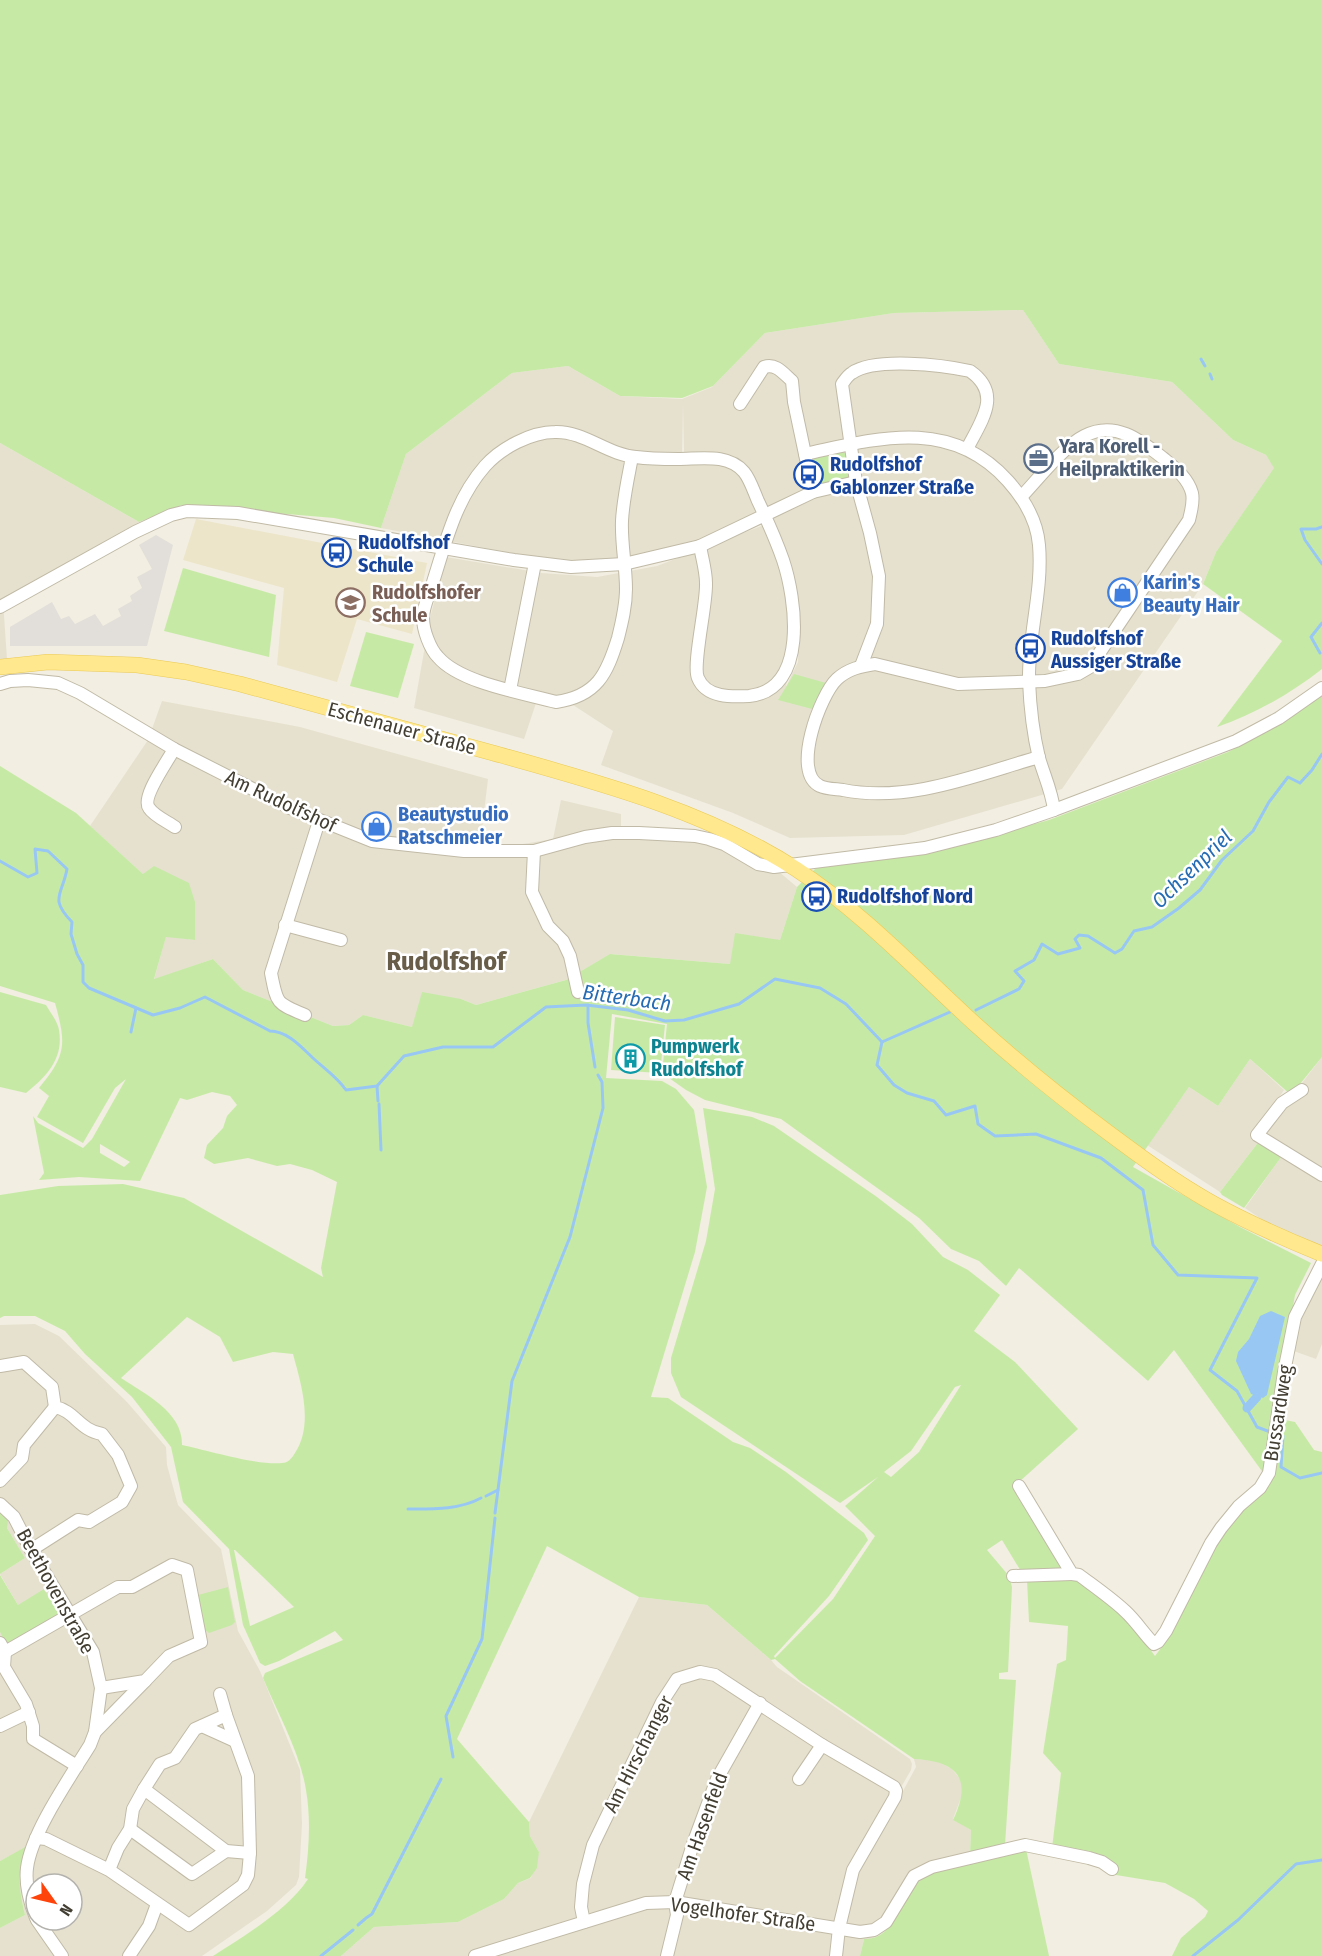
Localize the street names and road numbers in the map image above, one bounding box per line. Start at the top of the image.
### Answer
street label: Eschenauer Straße [325,697,479,759]
street label: Am Rudolfshof [221,765,342,838]
street label: Bussardweg [1259,1362,1298,1463]
street label: Beethovenstraße [12,1524,100,1658]
street label: Am Hirschanger [598,1691,678,1817]
street label: Am Hasenfeld [671,1769,733,1883]
street label: Vogelhofer Straße [669,1892,817,1936]

